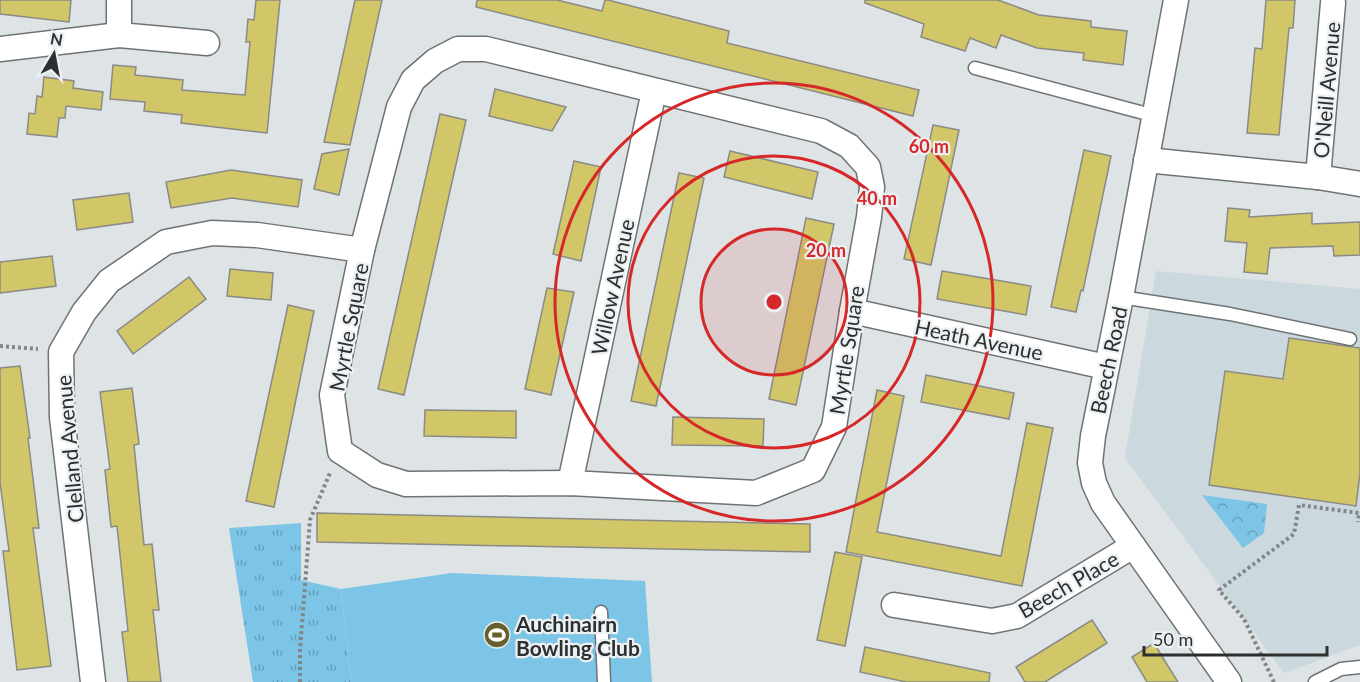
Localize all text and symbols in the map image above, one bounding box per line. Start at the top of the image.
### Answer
street label: O'Neill Avenue [1308,21,1344,159]
north arrow [24,24,84,84]
text: N [49,28,64,49]
text: 60 m [909,135,949,157]
text: 40 m [857,187,897,209]
street label: Willow Avenue [585,217,639,357]
text: 20 m [806,239,846,261]
street label: Myrtle Square [323,261,373,393]
street label: Myrtle Square [823,284,869,416]
centre of rings [764,292,784,312]
street label: Beech Road [1084,304,1132,416]
street label: Heath Avenue [913,313,1045,365]
street label: Clelland Avenue [50,374,88,524]
street label: Beech Place [1013,545,1123,623]
place label: Auchinairn Bowling Club [515,611,640,660]
scale bar [1144,619,1327,657]
sports icon: Auchinairn Bowling Club [482,620,512,650]
text: 50 m [1153,628,1193,650]

